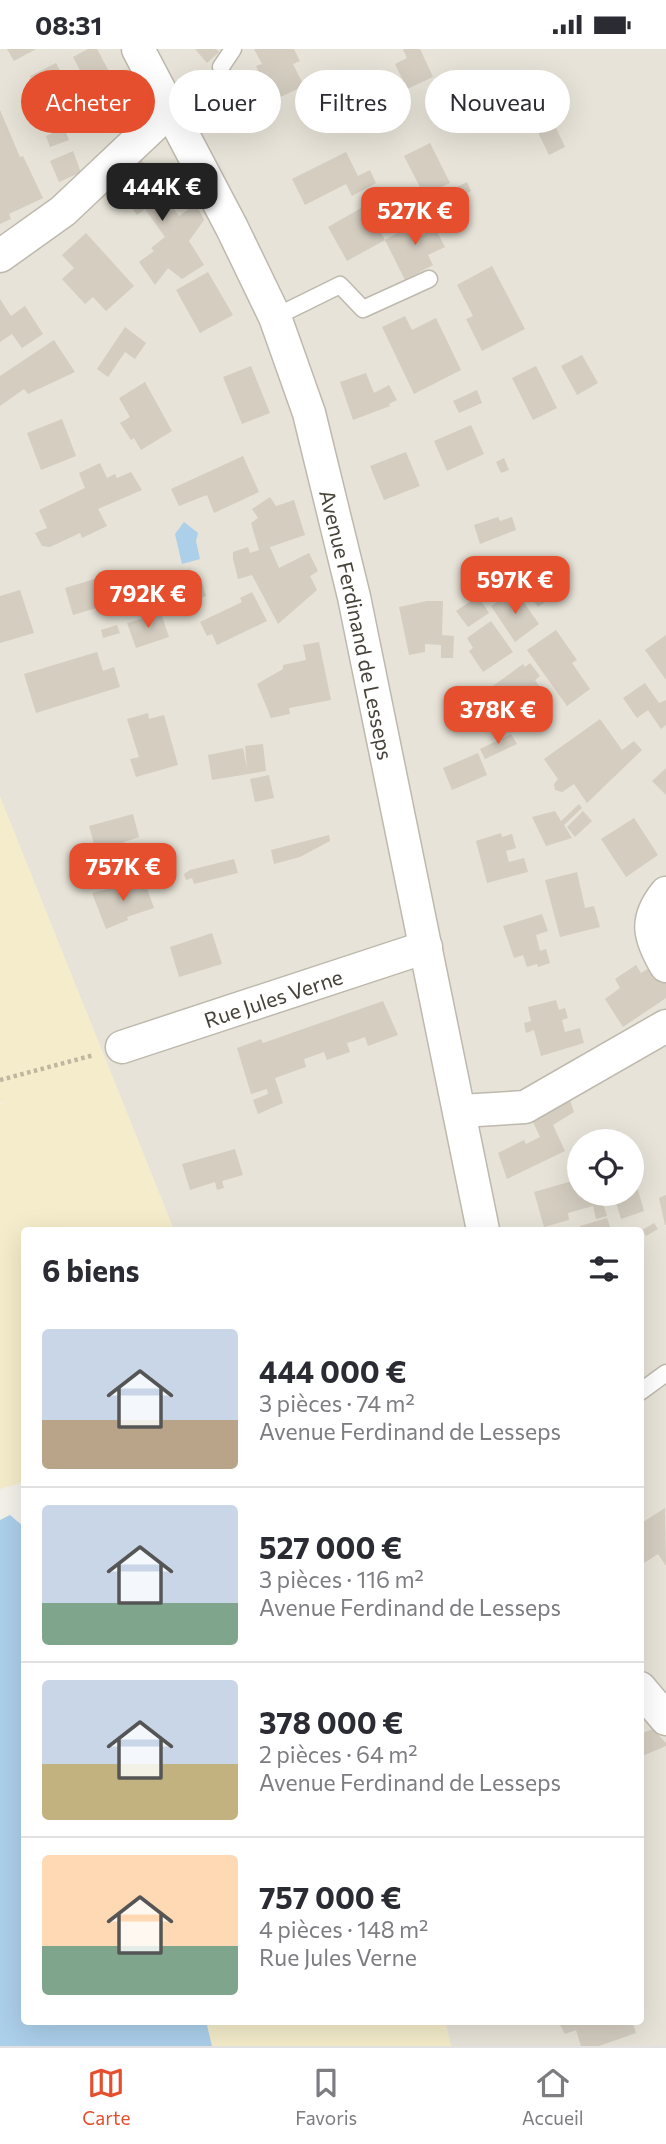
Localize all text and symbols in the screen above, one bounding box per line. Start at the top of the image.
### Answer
text: 08:31 [35,9,102,40]
chip: Acheter [21,70,155,133]
chip: Louer [169,70,281,133]
chip: Filtres [295,70,411,133]
chip: Nouveau [425,70,570,133]
pin: 444K € [105,163,219,223]
text: 444K € [123,172,201,200]
pin: 527K € [358,187,472,247]
text: 527K € [377,196,453,224]
street label: Avenue Ferdinand de Lesseps [316,487,399,762]
pin: 597K € [458,557,572,616]
text: 597K € [477,565,553,593]
pin: 792K € [91,571,205,630]
text: 792K € [110,579,186,607]
pin: 378K € [441,687,555,746]
text: 378K € [460,695,536,723]
pin: 757K € [66,843,180,903]
text: 757K € [85,852,161,880]
street label: Rue Jules Verne [201,963,345,1032]
map controls [567,1129,644,1206]
button: locate [567,1129,644,1206]
icon: filters [585,1250,623,1288]
text: 6 biens [42,1251,140,1288]
text: 444 000 € [259,1352,407,1389]
icon: home [98,1357,182,1441]
text: 3 pièces · 74 m² [259,1389,415,1417]
text: Avenue Ferdinand de Lesseps [259,1417,561,1445]
text: 527 000 € [259,1528,402,1565]
icon: home [98,1533,182,1617]
text: 3 pièces · 116 m² [259,1565,424,1593]
text: Avenue Ferdinand de Lesseps [259,1593,561,1621]
text: 378 000 € [259,1703,403,1740]
icon: home [98,1708,182,1792]
text: 2 pièces · 64 m² [259,1740,418,1768]
text: Avenue Ferdinand de Lesseps [259,1768,561,1796]
text: 757 000 € [259,1878,402,1915]
icon: home [98,1883,182,1967]
text: 4 pièces · 148 m² [259,1915,428,1943]
text: Rue Jules Verne [259,1943,417,1971]
tab: Carte [82,2064,131,2129]
tab: Favoris [295,2064,357,2129]
tab: Accueil [522,2064,584,2129]

